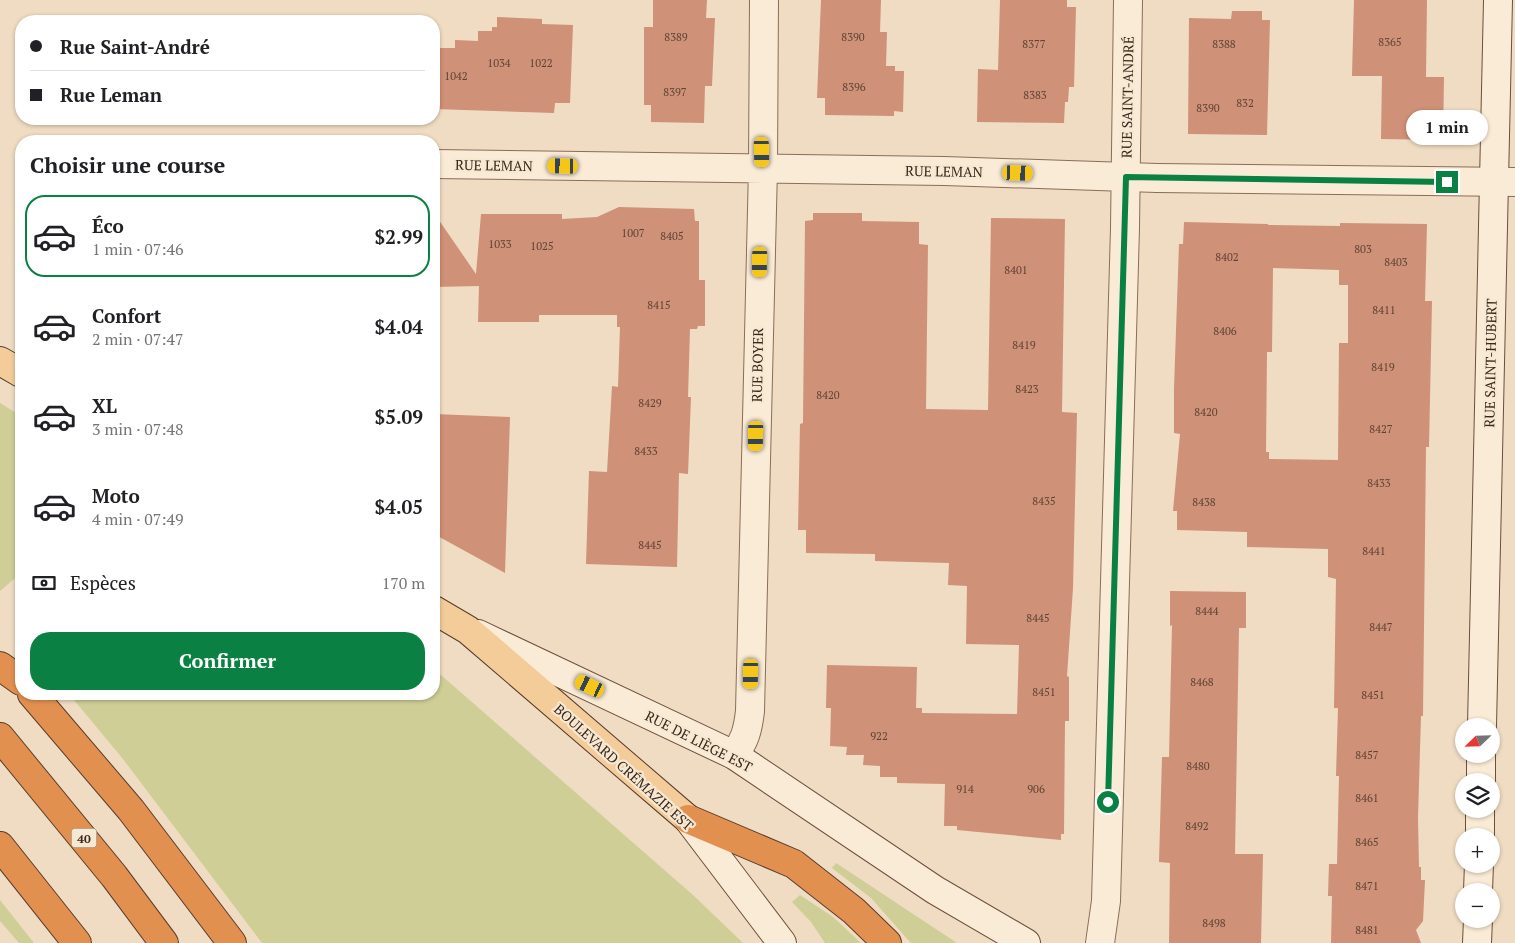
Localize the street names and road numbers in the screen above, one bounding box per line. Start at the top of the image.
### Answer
street label: RUE SAINT-ANDRÉ [1116,36,1138,158]
street label: RUE LEMAN [455,155,533,175]
street label: RUE LEMAN [905,161,983,181]
street label: RUE SAINT-HUBERT [1479,298,1501,428]
street label: RUE BOYER [747,328,767,402]
street label: BOULEVARD CRÉMAZIE EST [550,699,698,835]
street label: RUE DE LIÈGE EST [642,706,756,776]
road number: 40 [72,828,96,848]

